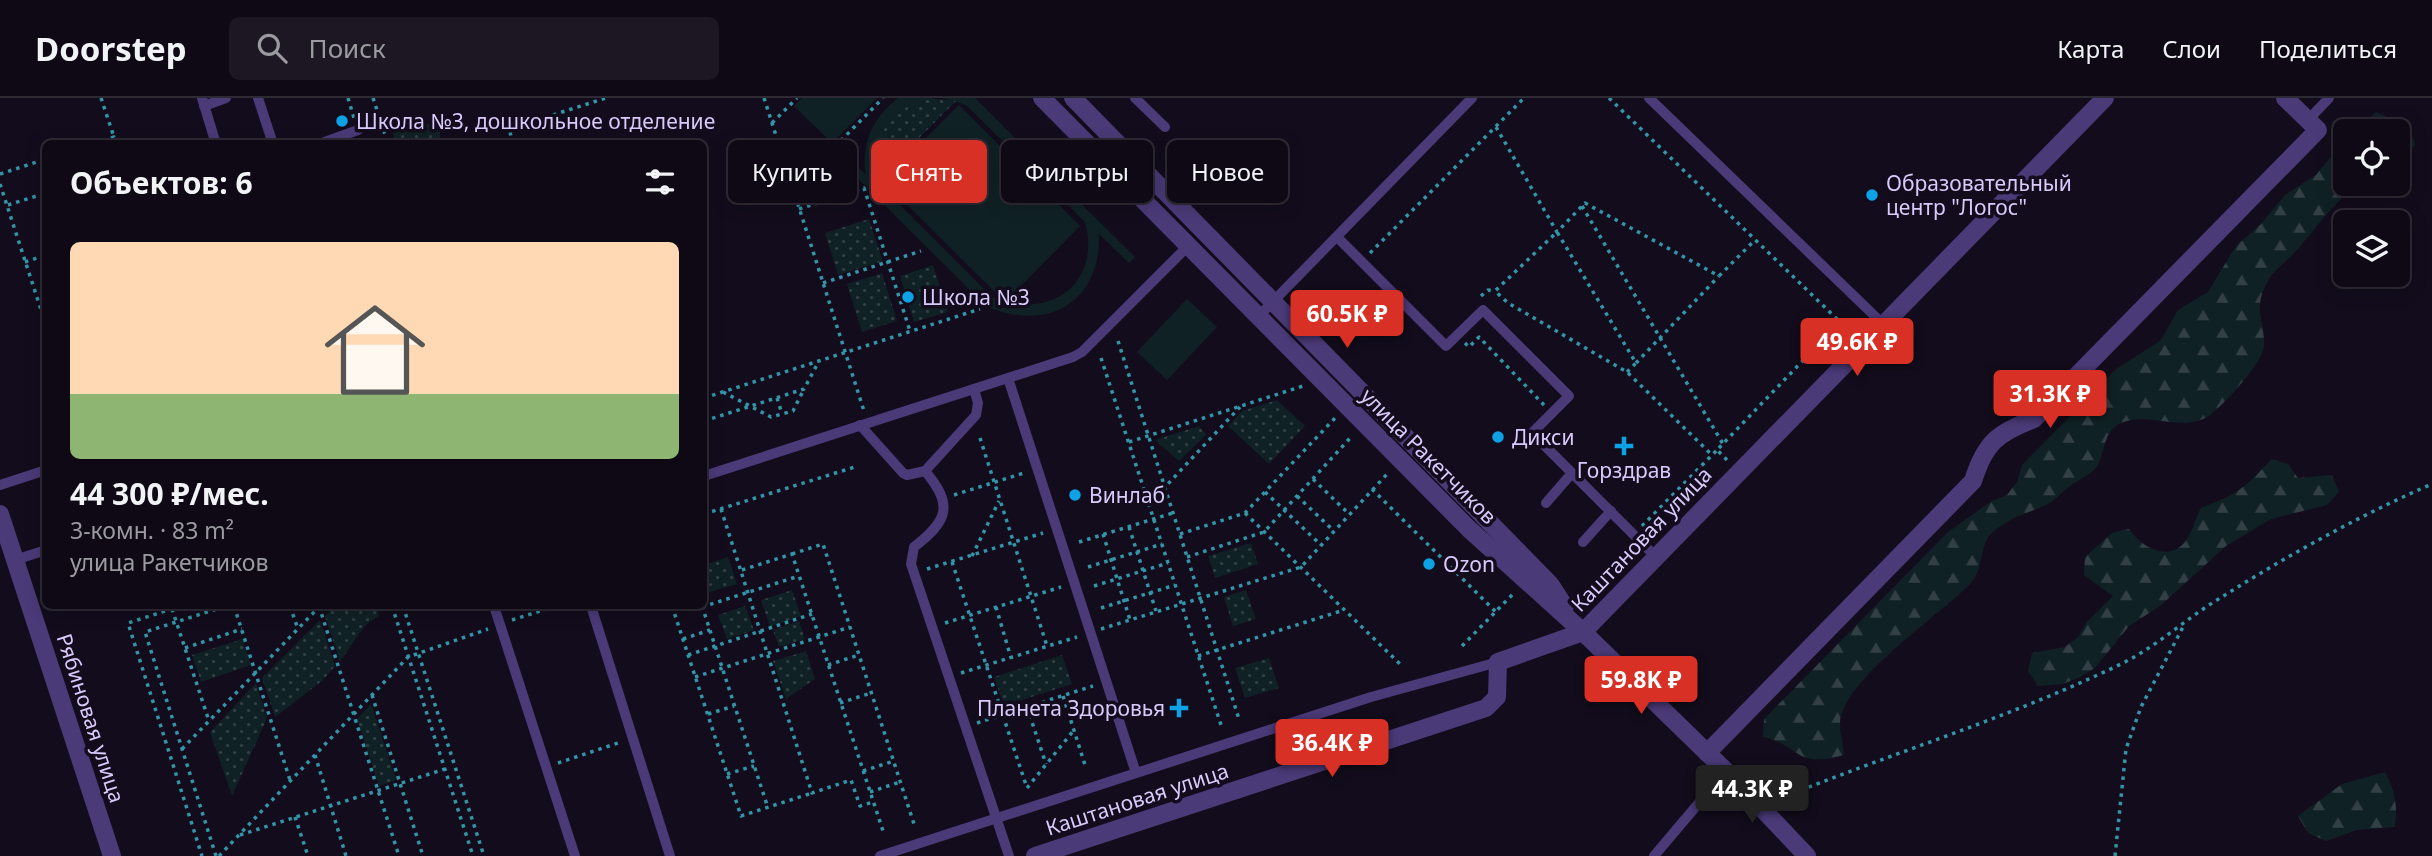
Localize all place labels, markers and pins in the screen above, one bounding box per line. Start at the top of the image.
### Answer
place label: Школа №3, дошкольное отделение [356,107,715,135]
marker: Школа №3, дошкольное отделение [334,113,350,129]
place label: Образовательный центр "Логос" [1886,169,2072,221]
marker: Образовательный центр "Логос" [1864,187,1880,203]
place label: Школа №3 [922,283,1030,311]
marker: Школа №3 [900,289,916,305]
pin: 60.5K ₽ [1282,290,1412,350]
pin: 49.6K ₽ [1792,318,1922,378]
pin: 31.3K ₽ [1985,370,2115,430]
place label: Дикси [1512,423,1574,451]
marker: Дикси [1490,429,1506,445]
marker: Горздрав [1616,438,1632,454]
place label: Горздрав [1577,456,1671,484]
place label: Винлаб [1089,481,1165,509]
marker: Винлаб [1067,487,1083,503]
place label: Ozon [1443,550,1495,578]
marker: Ozon [1421,556,1437,572]
pin: 59.8K ₽ [1576,656,1706,716]
place label: Планета Здоровья [977,694,1165,722]
marker: Планета Здоровья [1171,700,1187,716]
pin: 36.4K ₽ [1267,720,1397,779]
pin: 44.3K ₽ [1687,766,1817,825]

